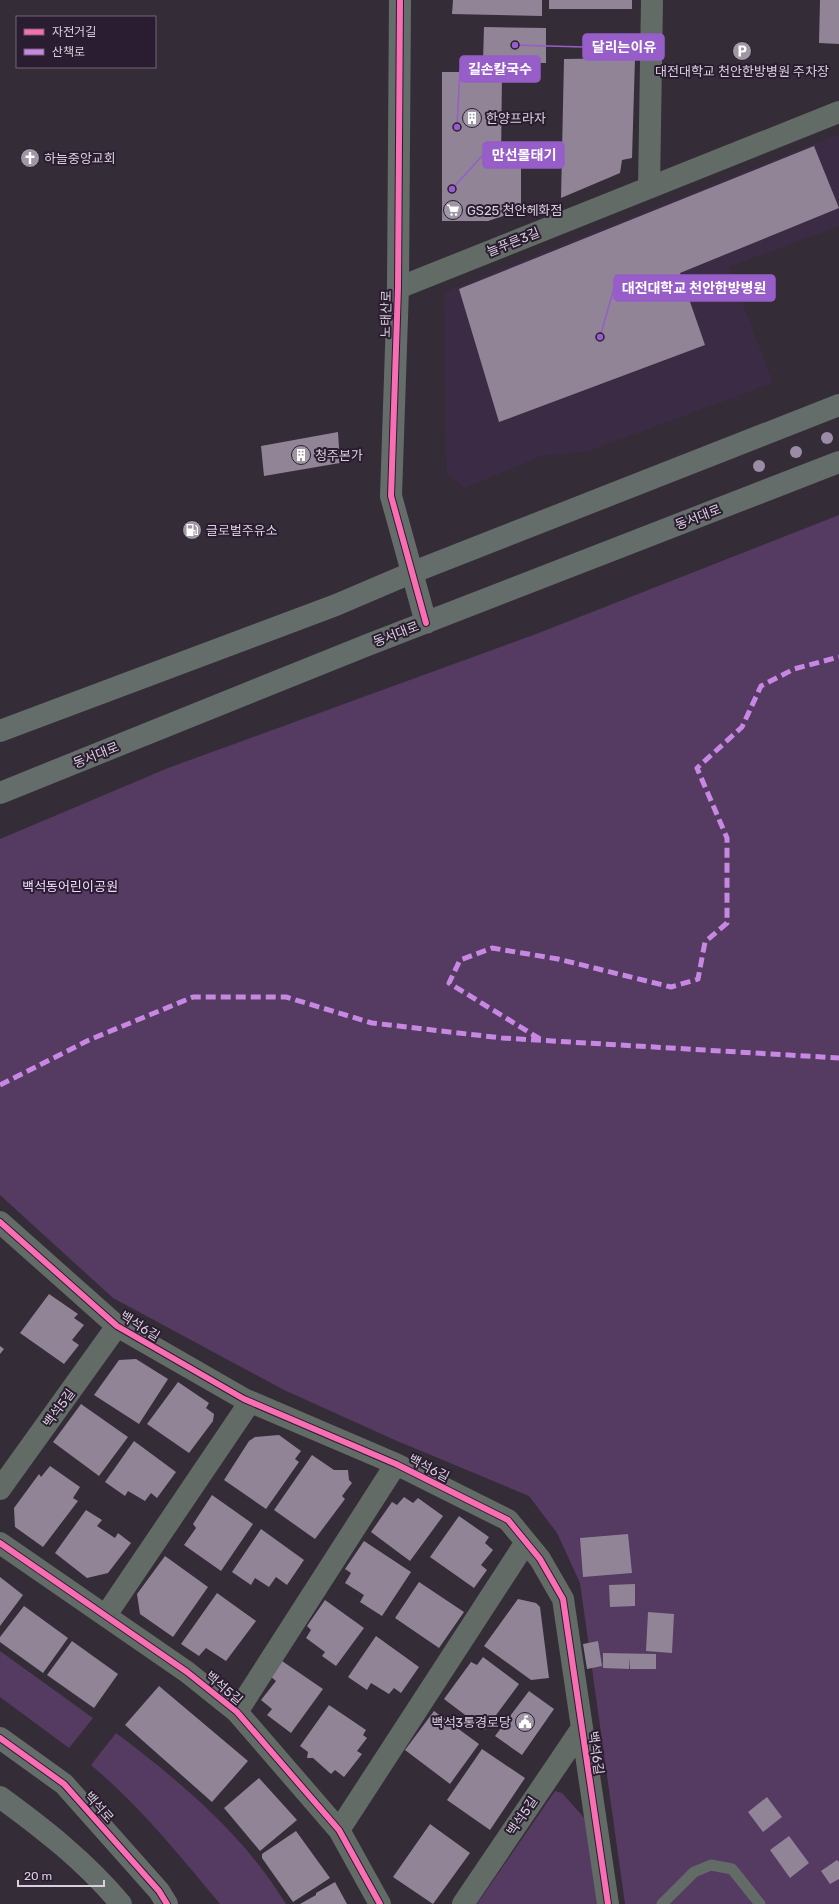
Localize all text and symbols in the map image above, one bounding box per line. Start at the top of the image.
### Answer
legend [16,16,156,68]
text: 자전거길 [52,25,96,39]
callout: 달리는이유 [583,34,664,60]
text: 달리는이유 [592,39,656,56]
parking icon: 대전대학교 천안한방병원 주차장 [731,40,753,62]
text: 산책로 [52,45,85,59]
callout: 길손칼국수 [460,56,540,82]
text: 길손칼국수 [468,61,532,78]
place label: 대전대학교 천안한방병원 주차장 [655,64,829,79]
building icon: 한양프라자 [461,107,483,129]
place label: 한양프라자 [486,111,546,126]
callout: 만선볼태기 [483,142,564,168]
church icon: 하늘중앙교회 [19,147,41,169]
text: 만선볼태기 [492,147,556,164]
place label: 하늘중앙교회 [44,151,116,166]
supermarket icon: GS25 천안헤화점 [442,199,464,221]
place label: GS25 천안헤화점 [467,203,562,218]
street label: 늘푸른3길 [484,225,542,259]
callout: 대전대학교 천안한방병원 [614,275,775,301]
text: 대전대학교 천안한방병원 [622,280,766,297]
street label: 노태산로 [378,290,394,338]
building icon: 청주본가 [290,444,312,466]
place label: 청주본가 [315,448,363,463]
street label: 동서대로 [673,501,723,533]
fuel station icon: 글로벌주유소 [181,519,203,541]
place label: 글로벌주유소 [206,523,278,538]
street label: 동서대로 [371,618,421,650]
street label: 동서대로 [71,739,121,771]
park label: 백석동어린이공원 [22,879,118,894]
street label: 백석6길 [117,1308,163,1344]
street label: 백석5길 [40,1386,78,1430]
street label: 백석6길 [406,1451,452,1485]
street label: 백석5길 [202,1668,246,1708]
public building icon: 백석3통경로당 [514,1711,536,1733]
place label: 백석3통경로당 [431,1715,511,1730]
street label: 백석6길 [585,1730,607,1776]
street label: 백석로 [81,1789,117,1825]
street label: 백석5길 [504,1794,540,1838]
scale bar [18,1862,104,1888]
text: 20 m [24,1869,52,1883]

